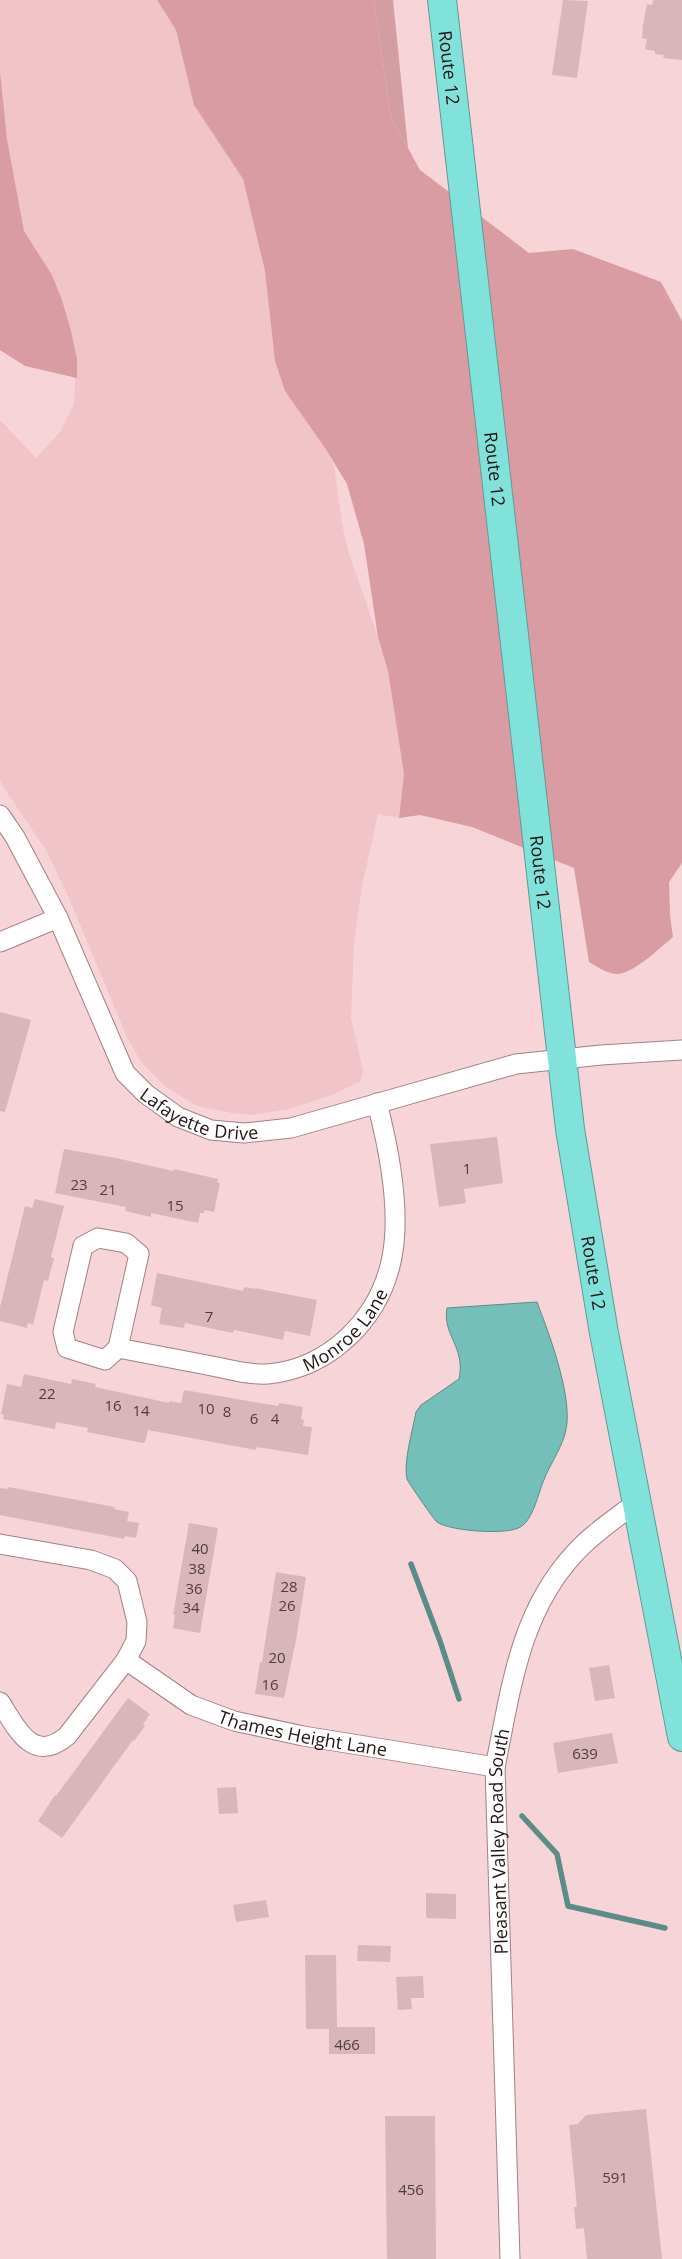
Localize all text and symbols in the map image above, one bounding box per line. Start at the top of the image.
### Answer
street label: Route 12 [434,29,466,106]
street label: Route 12 [479,430,511,508]
street label: Route 12 [525,834,557,911]
street label: Lafayette Drive [136,1082,259,1145]
house number: 1 [463,1158,471,1178]
house number: 23 [70,1174,88,1194]
house number: 21 [99,1179,117,1199]
house number: 15 [166,1195,184,1215]
street label: Route 12 [576,1234,612,1312]
street label: Monroe Lane [299,1284,393,1377]
house number: 7 [205,1306,213,1326]
house number: 22 [38,1383,56,1403]
house number: 16 [104,1395,122,1415]
house number: 10 [197,1398,215,1418]
house number: 14 [132,1400,150,1420]
house number: 8 [223,1401,231,1421]
house number: 6 [250,1408,258,1428]
house number: 4 [271,1408,280,1428]
house number: 40 [191,1538,209,1558]
house number: 38 [188,1558,206,1578]
house number: 28 [280,1576,298,1596]
house number: 36 [185,1578,203,1598]
house number: 26 [278,1595,296,1615]
house number: 34 [182,1597,200,1617]
house number: 20 [268,1647,286,1667]
house number: 16 [261,1674,279,1694]
street label: Thames Height Lane [215,1704,389,1761]
street label: Pleasant Valley Road South [483,1726,514,1955]
house number: 639 [572,1743,598,1763]
house number: 466 [334,2034,360,2054]
house number: 591 [602,2167,628,2187]
house number: 456 [398,2179,424,2199]

